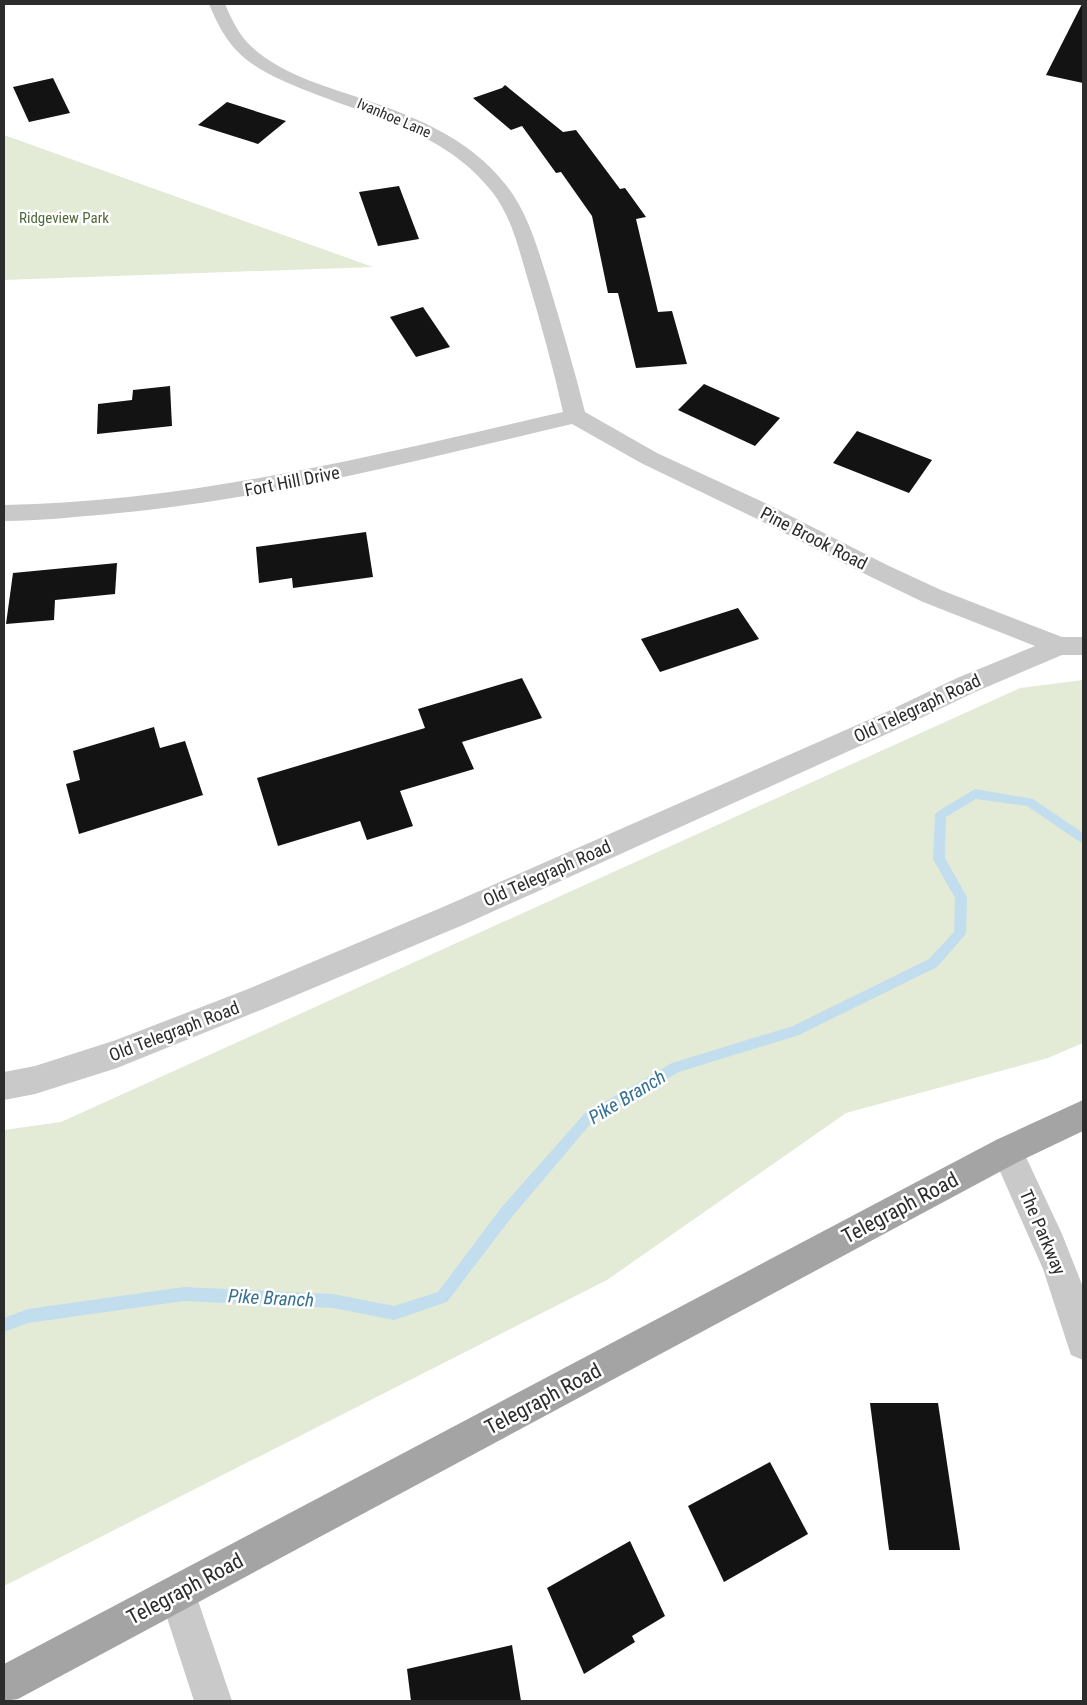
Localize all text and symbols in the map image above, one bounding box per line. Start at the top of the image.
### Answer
street label: Ivanhoe Lane [354,94,434,142]
park label: Ridgeview Park [19,209,109,227]
street label: Fort Hill Drive [243,461,341,501]
street label: Pine Brook Road [757,502,871,574]
street label: Old Telegraph Road [850,669,984,747]
street label: Old Telegraph Road [480,835,614,911]
street label: Old Telegraph Road [106,997,242,1065]
water label: Pike Branch [584,1065,670,1129]
street label: Telegraph Road [838,1167,962,1249]
street label: The Parkway [1016,1186,1071,1278]
water label: Pike Branch [227,1284,315,1312]
street label: Telegraph Road [481,1358,605,1440]
street label: Telegraph Road [123,1548,247,1630]

